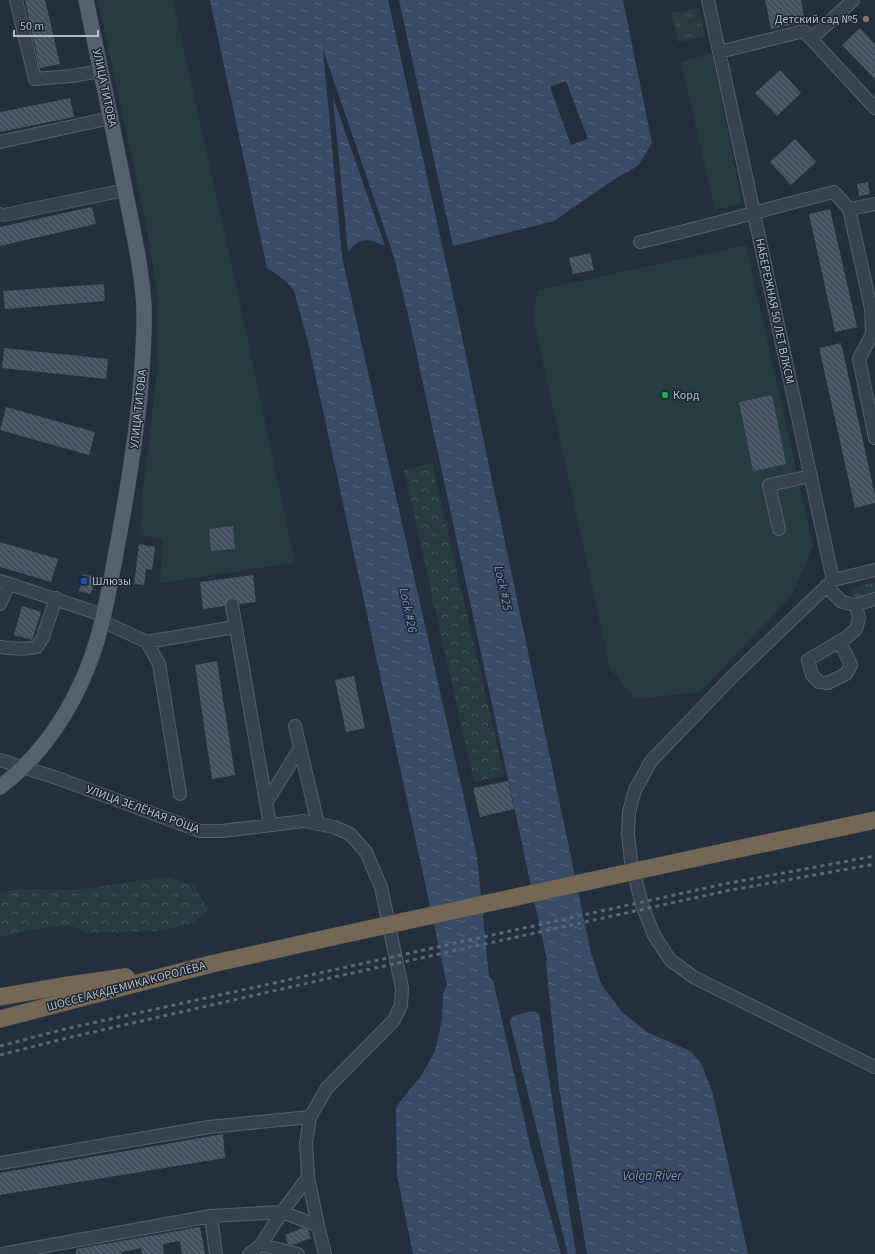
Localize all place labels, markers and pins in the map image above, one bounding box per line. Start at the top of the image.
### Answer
place label: Детский сад №5 [775,11,858,28]
marker: Детский сад №5 [861,14,871,24]
place label: Корд [673,387,700,404]
marker: Корд [660,390,670,400]
place label: Шлюзы [92,573,131,590]
marker: Шлюзы [79,576,89,586]

